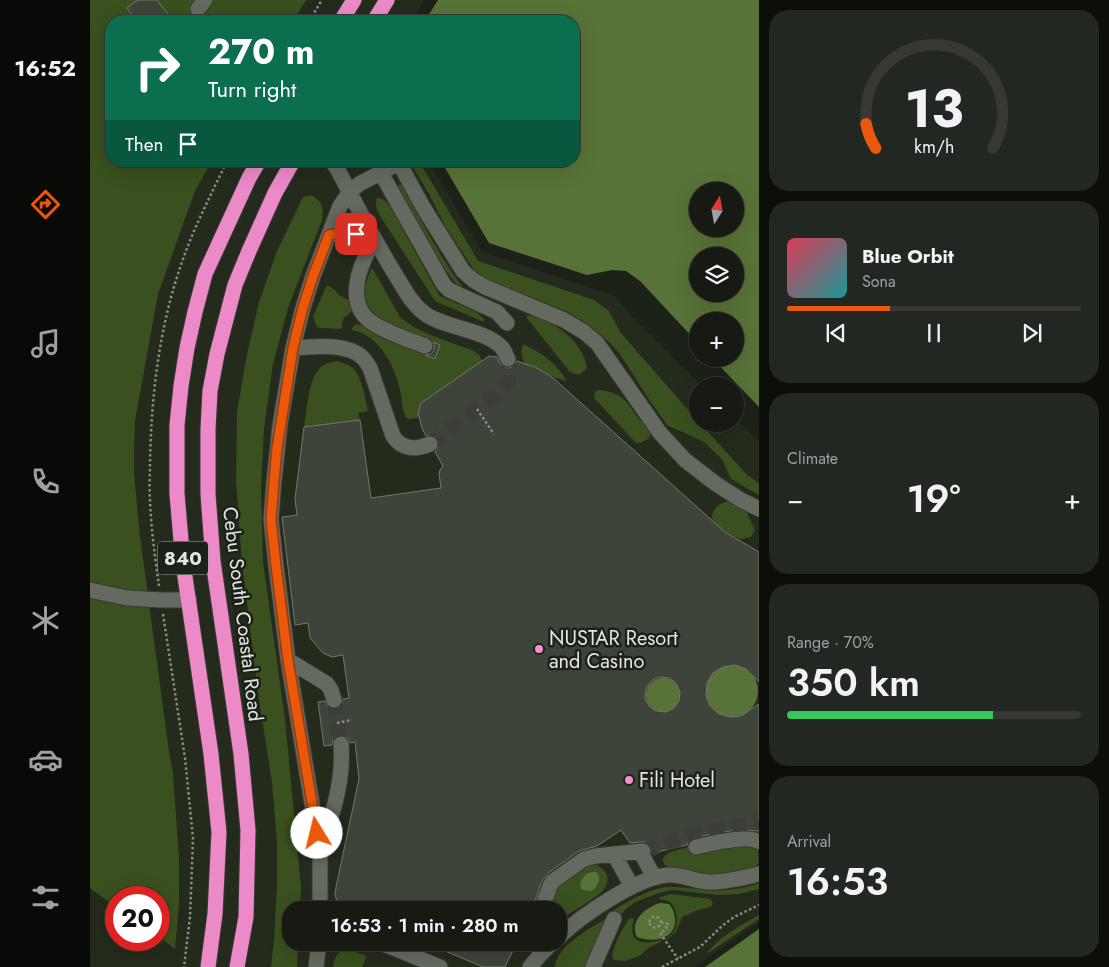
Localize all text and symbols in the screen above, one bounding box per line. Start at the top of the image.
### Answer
text: 270 m [208,27,314,77]
icon: right [125,35,190,100]
text: 16:52 [14,52,76,84]
text: 13 [905,71,963,147]
text: Turn right [208,73,296,105]
icon: arrive [174,130,202,158]
text: Then [125,131,164,158]
text: km/h [914,134,954,160]
north arrow [689,182,744,238]
map controls [689,182,744,432]
icon: directions [28,187,63,222]
pin [335,213,377,255]
icon: arrive [342,220,370,248]
text: Blue Orbit [862,243,954,270]
button: layers [689,247,744,302]
text: Sona [862,270,896,293]
button: + [689,312,744,367]
icon: previous [822,319,850,347]
icon: pause [920,319,948,347]
icon: next [1018,319,1046,347]
icon: music [28,326,63,361]
button: − [689,377,744,432]
text: Climate [787,447,838,470]
icon: phone [28,464,63,499]
text: 19° [907,471,961,526]
text: − [787,479,804,520]
text: + [1064,479,1081,520]
street label: Cebu South Coastal Road [215,505,270,723]
road number: 840 [158,542,208,574]
icon: climate [28,603,63,638]
place label: NUSTAR Resort and Casino [549,624,678,676]
text: Range · 70% [787,631,874,654]
marker: NUSTAR Resort and Casino [533,643,545,655]
text: 350 km [787,655,920,710]
icon: car [28,742,63,777]
place label: Fili Hotel [639,766,715,795]
marker: Fili Hotel [623,774,635,786]
position arrow [290,806,342,858]
text: Arrival [787,830,831,853]
text: 16:53 [787,854,888,909]
icon: filters [28,880,63,915]
speed limit sign: 20 [105,886,170,951]
text: 16:53 · 1 min · 280 m [330,912,519,939]

